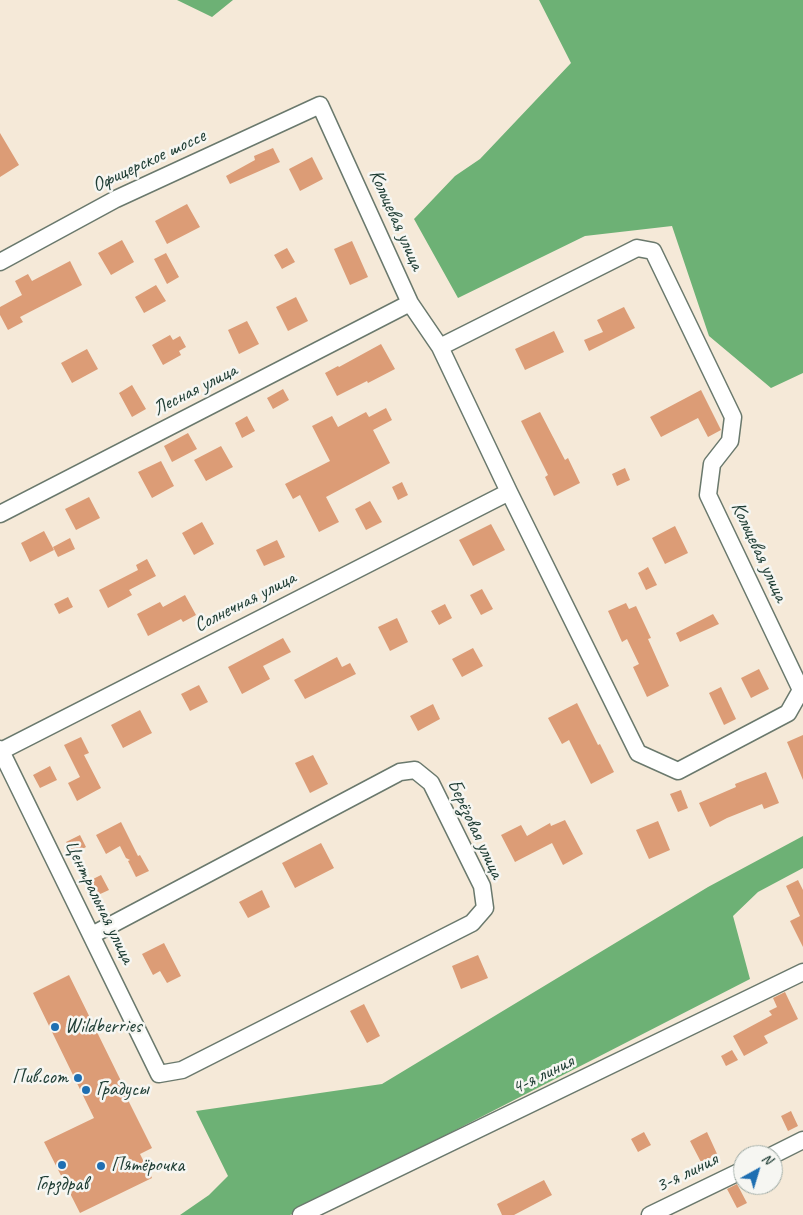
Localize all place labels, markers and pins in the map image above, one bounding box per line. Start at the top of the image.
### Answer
place label: Wildberries [65,1015,142,1039]
marker: Wildberries [49,1021,61,1033]
place label: Пив.com [12,1066,68,1090]
marker: Пив.com [72,1072,84,1084]
place label: Градусы [96,1078,149,1102]
marker: Градусы [80,1084,92,1096]
place label: Пятёрочка [111,1154,184,1178]
marker: Горздрав [56,1159,68,1171]
marker: Пятёрочка [95,1160,107,1172]
place label: Горздрав [36,1173,88,1197]

